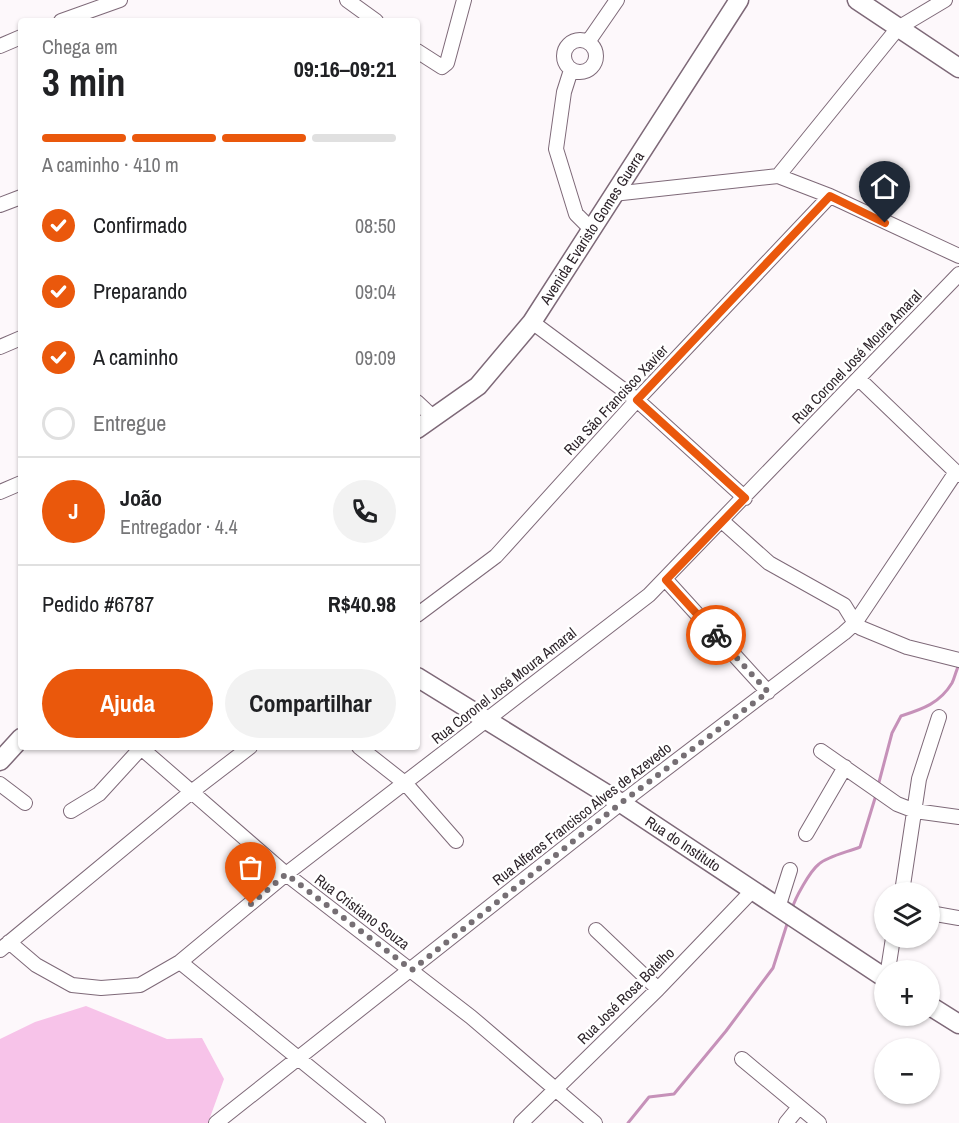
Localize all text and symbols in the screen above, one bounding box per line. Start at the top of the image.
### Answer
text: Chega em [42,33,118,60]
text: 09:16–09:21 [294,54,396,84]
text: 3 min [42,56,126,108]
street label: Avenida Evaristo Gomes Guerra [534,147,649,309]
text: A caminho · 410 m [42,151,179,178]
pin [859,161,910,223]
icon: home [868,170,901,203]
icon: check [42,209,75,242]
text: Confirmado [93,210,187,240]
text: 08:50 [355,212,396,239]
icon: check [42,275,75,308]
text: Preparando [93,276,187,306]
text: 09:04 [355,278,396,305]
street label: Rua Coronel José Moura Amaral [787,285,926,428]
street label: Rua São Francisco Xavier [559,340,672,460]
icon: check [42,341,75,374]
text: A caminho [93,342,178,372]
text: 09:09 [355,344,396,371]
text: Entregue [93,408,166,438]
button: phone [333,480,396,543]
text: João [120,483,162,513]
text: J [68,496,79,526]
text: Entregador · 4.4 [120,513,238,540]
text: Pedido #6787 [42,589,154,619]
text: R$40.98 [328,589,396,619]
courier [686,605,746,665]
icon: bike [700,619,733,652]
street label: Rua Coronel José Moura Amaral [427,622,580,749]
button: Ajuda [42,669,213,738]
button: Compartilhar [225,669,396,738]
street label: Rua Alferes Francisco Alves de Azevedo [488,737,676,890]
street label: Rua do Instituto [641,811,725,876]
pin [225,842,276,904]
icon: bag [234,851,267,884]
street label: Rua Cristiano Souza [310,869,414,954]
map controls [874,882,940,1104]
button: layers [874,882,940,948]
street label: Rua José Rosa Botelho [573,942,679,1049]
button: + [874,960,940,1026]
button: − [874,1038,940,1104]

